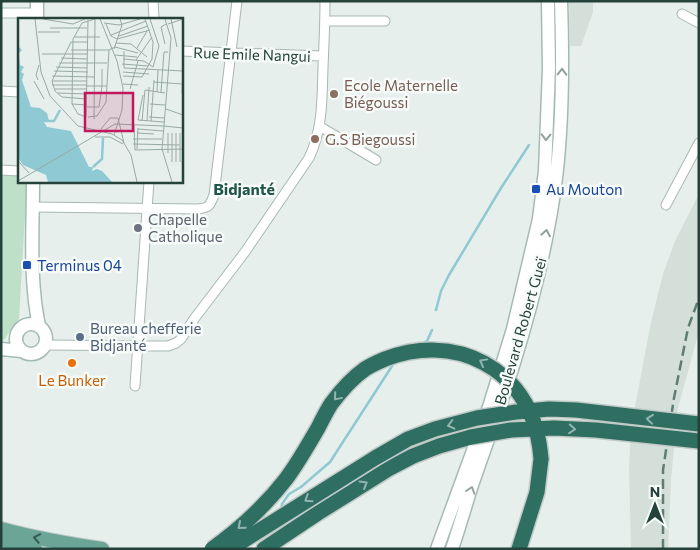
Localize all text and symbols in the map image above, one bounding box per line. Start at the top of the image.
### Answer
inset map [18,18,182,182]
street label: Rue Emile Nangui [193,43,311,65]
one-way arrow [557,68,567,76]
place label: Ecole Maternelle Biégoussi [344,76,458,111]
marker: Ecole Maternelle Biégoussi [328,88,340,100]
place label: G.S Biegoussi [325,130,415,148]
marker: G.S Biegoussi [309,133,321,145]
one-way arrow [541,134,552,142]
district label: Bidjanté [213,179,275,198]
place label: Au Mouton [546,180,623,198]
marker: Au Mouton [530,183,542,195]
place label: Chapelle Catholique [148,210,223,245]
marker: Chapelle Catholique [132,222,144,234]
one-way arrow [541,229,551,238]
street label: Boulevard Robert Gueï [490,254,550,407]
place label: Terminus 04 [37,256,122,274]
marker: Terminus 04 [21,259,33,271]
place label: Bureau chefferie Bidjanté [90,319,202,354]
marker: Bureau chefferie Bidjanté [74,331,86,343]
marker: Le Bunker [66,357,78,369]
one-way arrow [479,359,488,369]
place label: Le Bunker [38,371,106,389]
one-way arrow [334,391,343,400]
one-way arrow [646,414,654,425]
one-way arrow [447,419,456,430]
one-way arrow [568,423,576,434]
north arrow [630,480,680,530]
one-way arrow [358,481,367,491]
text: N [650,483,660,500]
one-way arrow [465,486,475,494]
one-way arrow [304,493,314,502]
one-way arrow [238,520,247,529]
one-way arrow [32,533,41,544]

